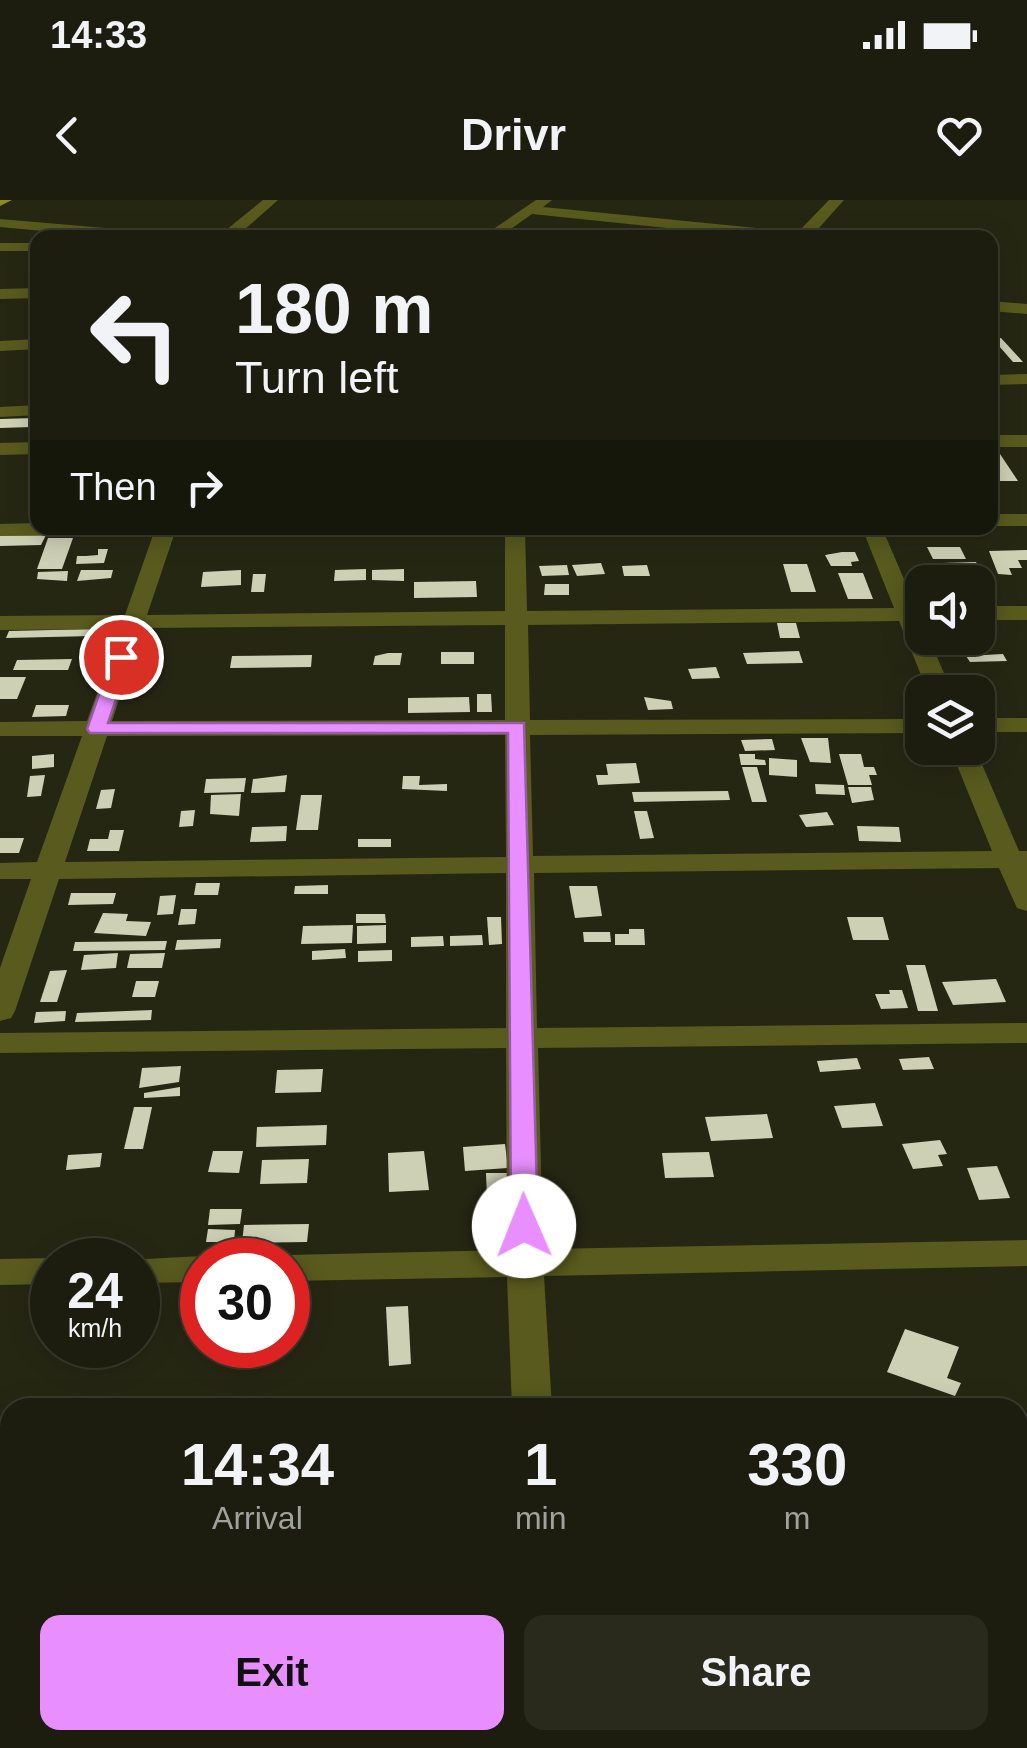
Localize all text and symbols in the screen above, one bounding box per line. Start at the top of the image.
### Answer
text: 14:33 [50,14,147,56]
icon: back [40,108,95,163]
icon: heart [932,108,987,163]
text: Drivr [461,109,566,160]
icon: left [70,270,200,400]
text: 180 m [235,270,433,348]
text: Turn left [235,352,398,403]
icon: right [177,460,232,515]
text: Then [70,466,157,508]
map controls [905,565,995,765]
button: sound [905,565,995,655]
pin [79,615,164,700]
icon: arrive [94,630,149,685]
button: layers [905,675,995,765]
position arrow [472,1174,576,1278]
speed limit sign: 30 [180,1238,310,1368]
text: 24 [67,1263,123,1319]
text: km/h [68,1314,122,1342]
text: 14:34 [181,1431,334,1498]
text: 1 [524,1431,557,1498]
text: 330 [747,1431,847,1498]
text: Arrival [212,1500,303,1536]
text: min [515,1500,566,1536]
text: m [784,1500,811,1536]
button: Exit [40,1615,504,1730]
button: Share [524,1615,988,1730]

